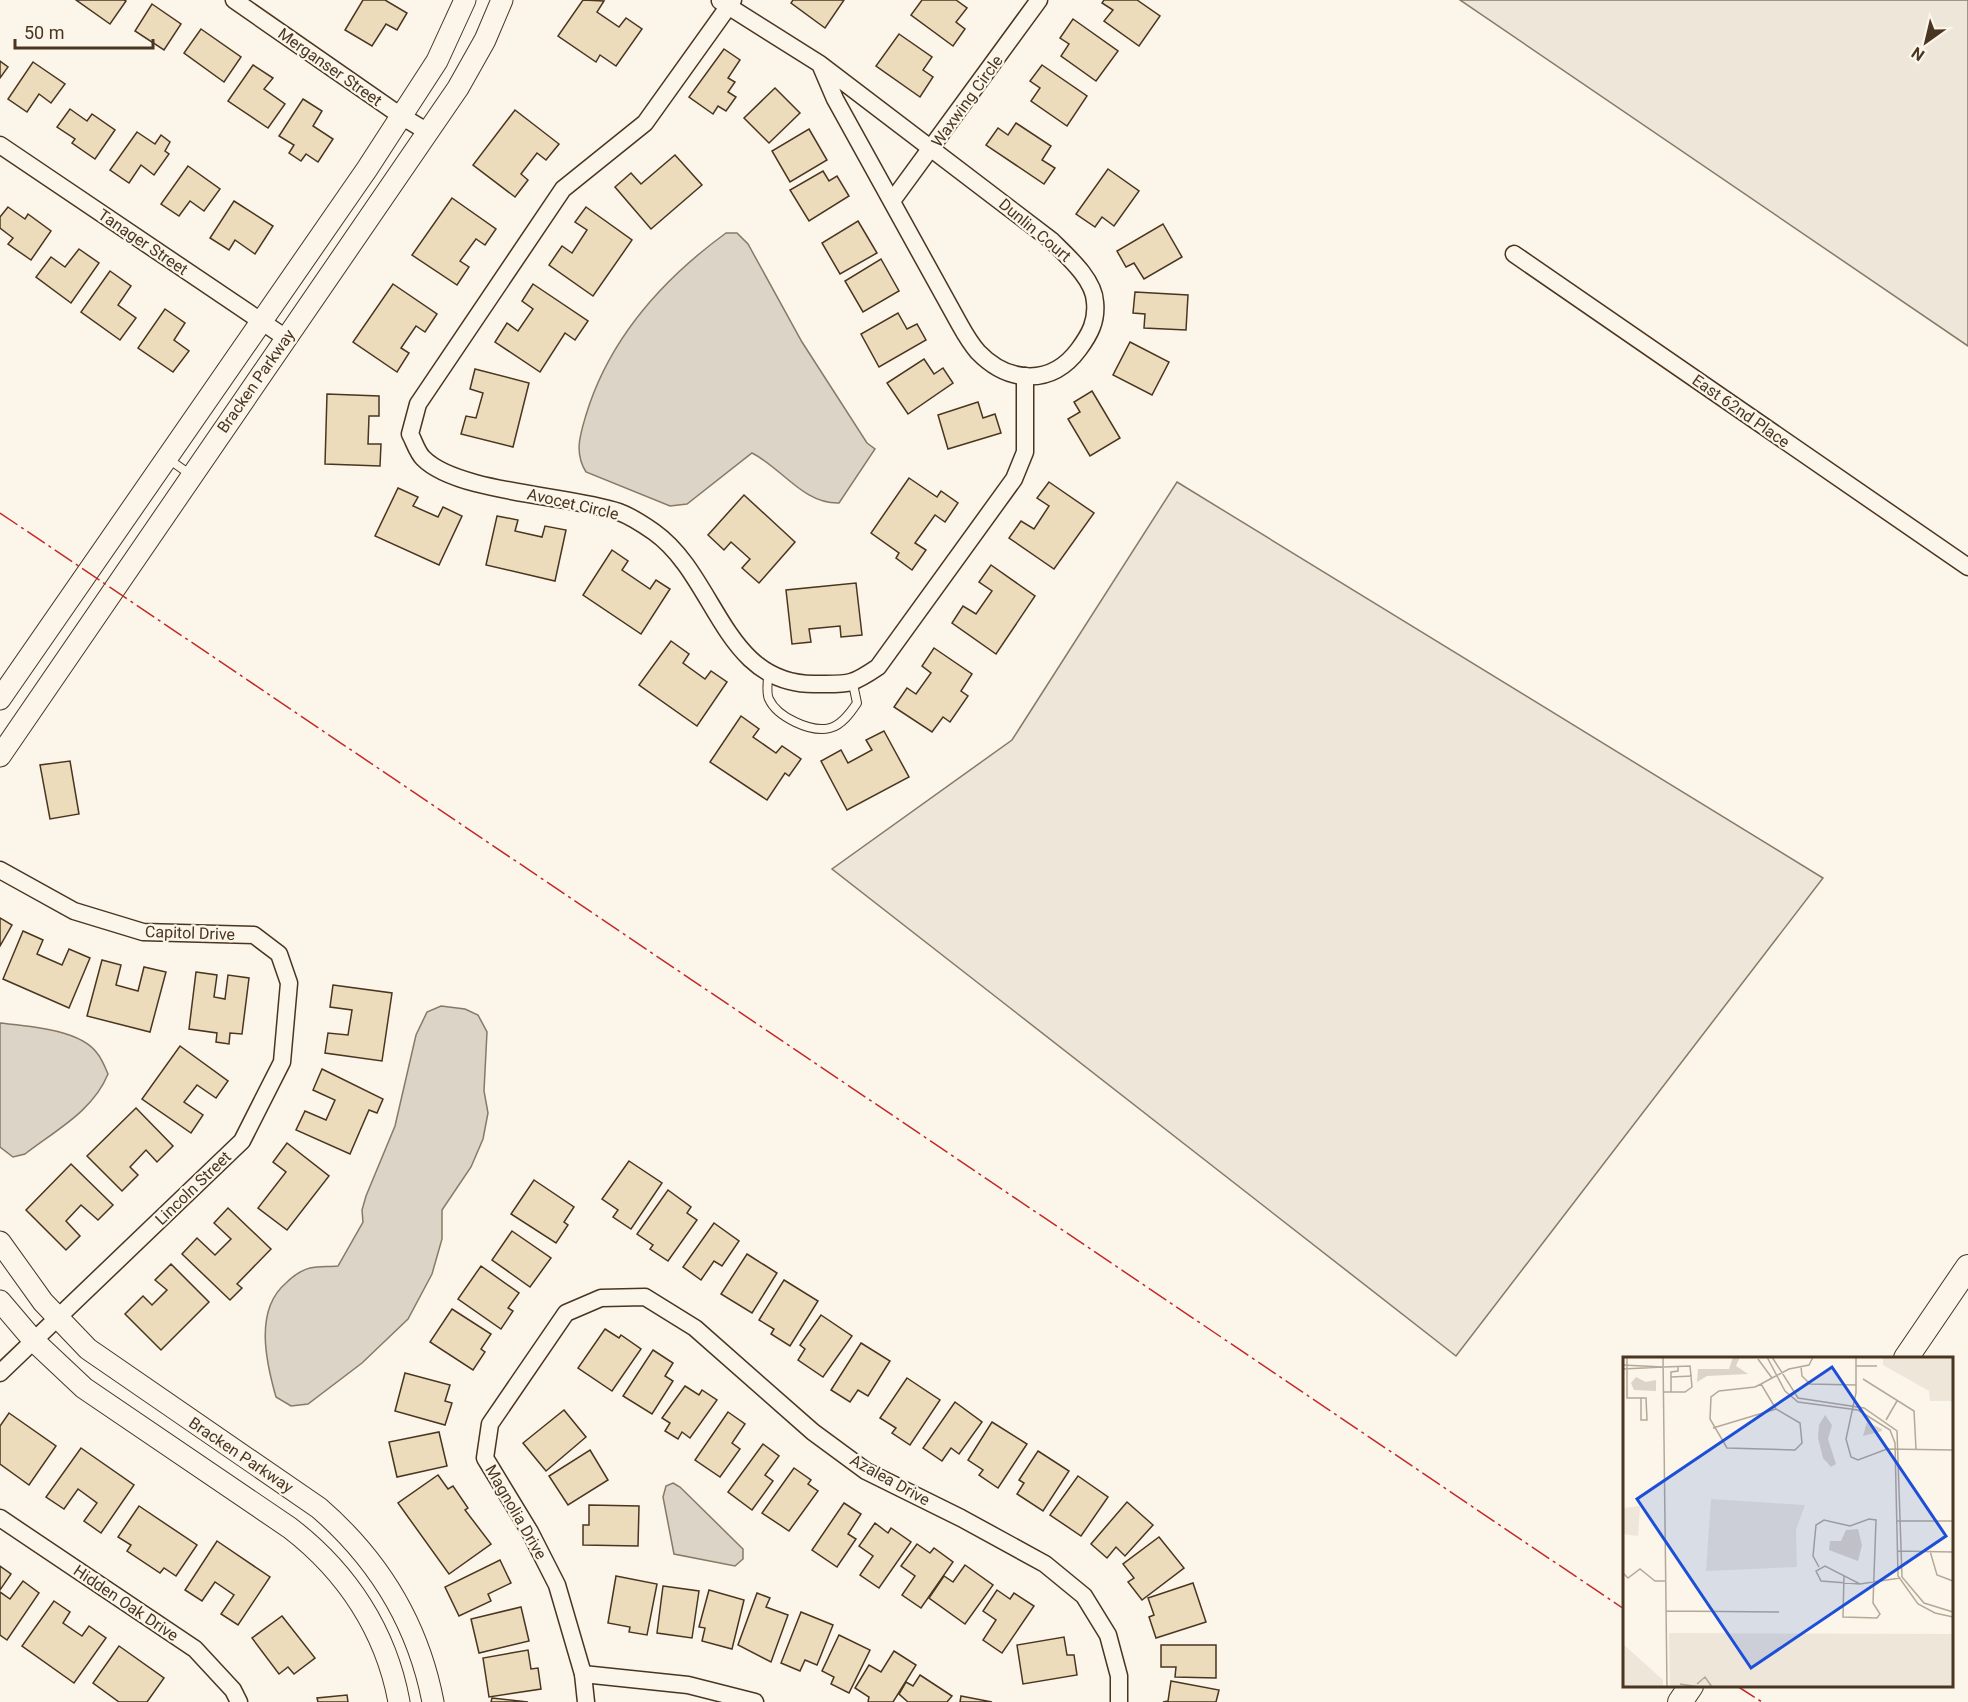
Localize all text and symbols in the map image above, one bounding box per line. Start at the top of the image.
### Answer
scale bar [15,12,153,50]
north arrow [1896,12,1956,72]
text: 50 m [24,22,64,43]
street label: Merganser Street [274,24,386,110]
text: N [1908,43,1928,65]
street label: Waxwing Circle [927,51,1007,151]
street label: Dunlin Court [995,194,1075,266]
street label: Tanager Street [95,205,191,279]
street label: Bracken Parkway [213,325,299,436]
street label: East 62nd Place [1689,370,1793,452]
street label: Avocet Circle [525,484,621,524]
street label: Capitol Drive [145,922,235,944]
street label: Lincoln Street [151,1147,235,1229]
inset map [1623,1357,1953,1687]
street label: Bracken Parkway [185,1413,297,1497]
street label: Azalea Drive [847,1450,933,1510]
street label: Magnolia Drive [481,1461,551,1563]
street label: Hidden Oak Drive [70,1561,182,1645]

